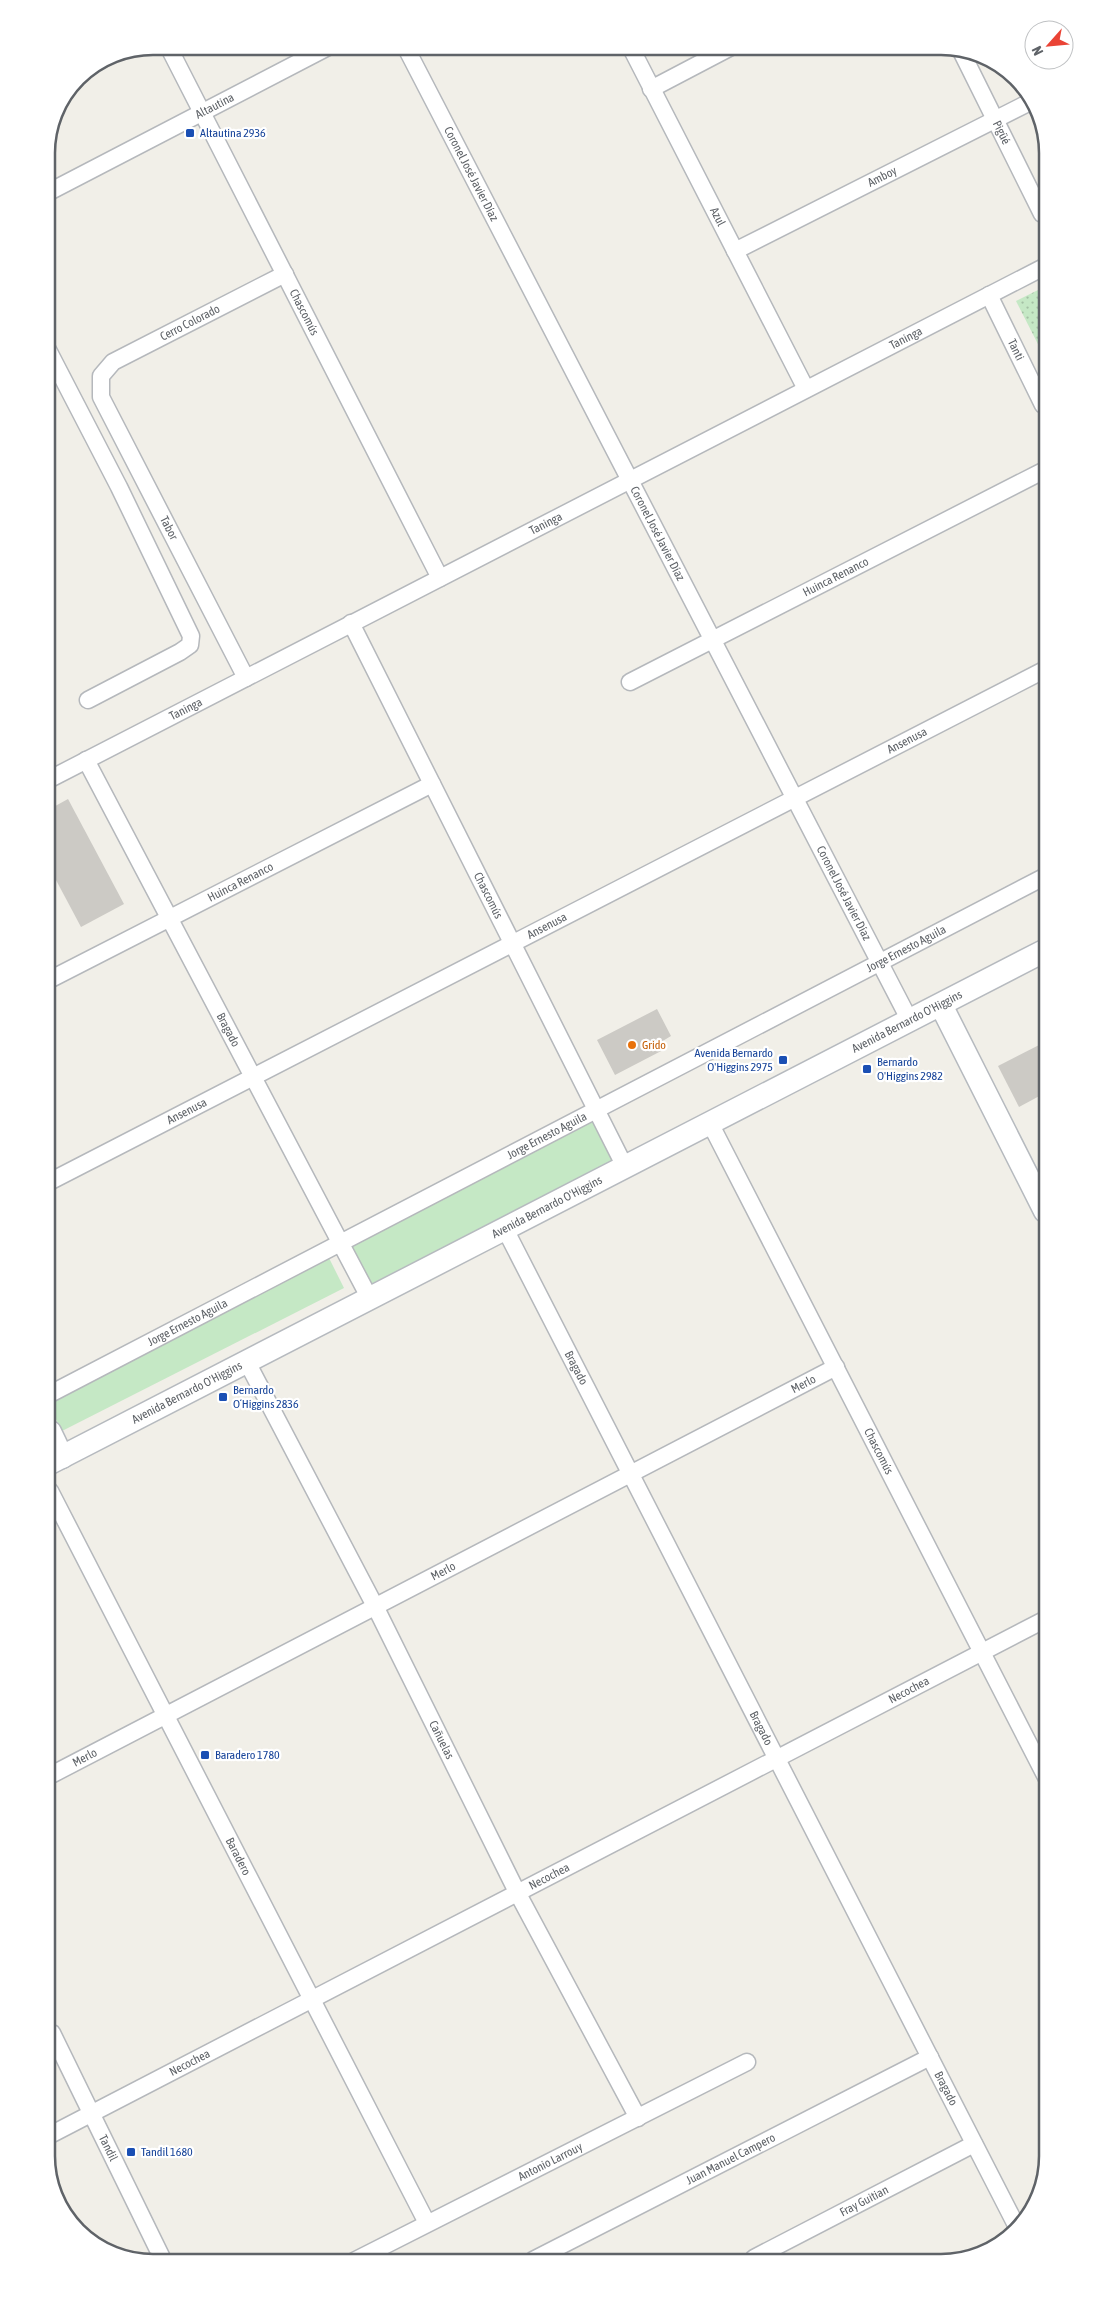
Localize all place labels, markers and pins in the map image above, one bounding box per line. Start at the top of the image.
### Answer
place label: Altautina 2936 [200,126,266,140]
marker: Altautina 2936 [184,127,196,139]
place label: Grido [642,1038,666,1052]
marker: Grido [626,1039,638,1051]
place label: Avenida Bernardo O'Higgins 2975 [694,1046,773,1074]
marker: Avenida Bernardo O'Higgins 2975 [777,1054,789,1066]
place label: Bernardo O'Higgins 2982 [877,1055,943,1083]
marker: Bernardo O'Higgins 2982 [861,1063,873,1075]
place label: Bernardo O´Higgins 2836 [233,1383,299,1411]
marker: Bernardo O´Higgins 2836 [217,1391,229,1403]
place label: Baradero 1780 [215,1748,280,1762]
marker: Baradero 1780 [199,1749,211,1761]
place label: Tandil 1680 [141,2145,193,2159]
marker: Tandil 1680 [125,2146,137,2158]

